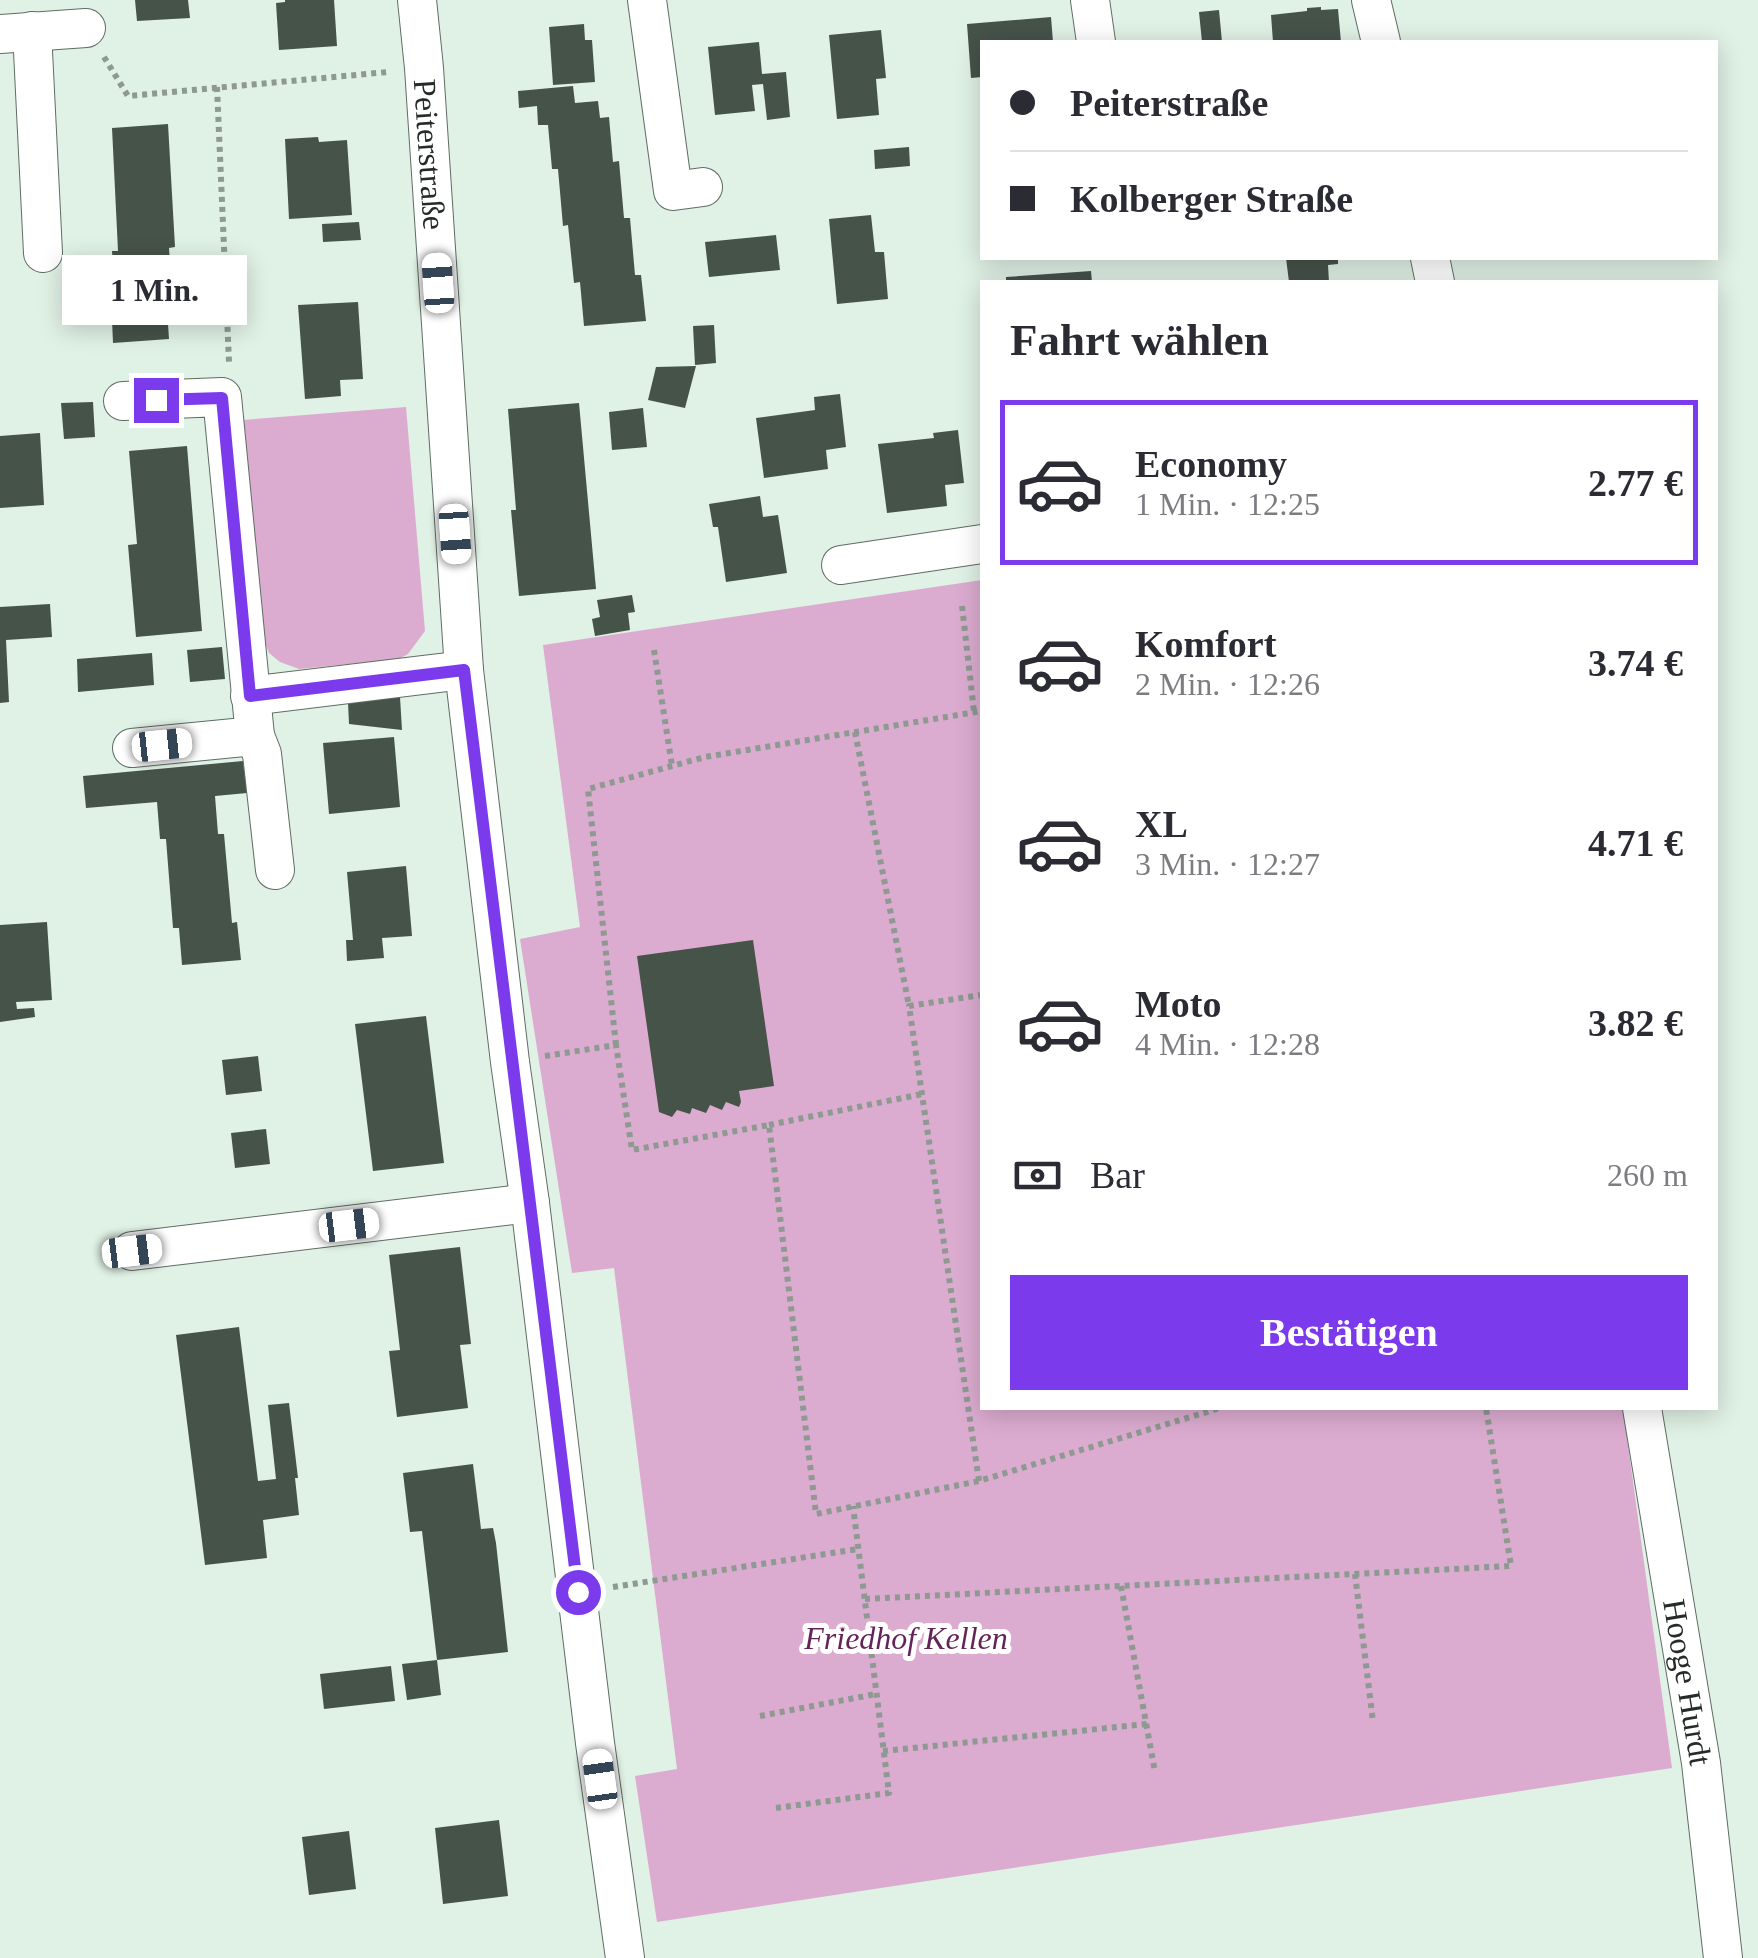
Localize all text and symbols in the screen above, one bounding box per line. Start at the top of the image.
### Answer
street label: Peiterstraße [407,78,453,231]
text: Peiterstraße [1070,82,1268,124]
text: Kolberger Straße [1070,178,1353,220]
car [421,252,455,314]
callout: 1 Min. [64,255,248,325]
text: 1 Min. [110,272,199,308]
text: Fahrt wählen [1010,315,1269,365]
route end [134,378,179,423]
icon: car [1015,438,1105,528]
text: Economy [1135,443,1287,485]
text: 2.77 € [1588,462,1683,504]
text: 1 Min. · 12:25 [1135,486,1320,522]
car [438,503,472,565]
icon: car [1015,618,1105,708]
text: Komfort [1135,623,1276,665]
text: 3.74 € [1588,642,1683,684]
text: 2 Min. · 12:26 [1135,666,1320,702]
car [131,727,193,763]
icon: car [1015,798,1105,888]
text: XL [1135,803,1188,845]
text: 4.71 € [1588,822,1683,864]
text: 3 Min. · 12:27 [1135,846,1320,882]
icon: car [1015,978,1105,1068]
text: Moto [1135,983,1222,1025]
text: 3.82 € [1588,1002,1683,1044]
text: 4 Min. · 12:28 [1135,1026,1320,1062]
icon: cash [1010,1148,1065,1203]
text: Bar [1090,1154,1145,1196]
text: 260 m [1607,1157,1688,1193]
car [317,1206,381,1244]
car [100,1232,164,1270]
button: Bestätigen [1010,1275,1688,1390]
route start [556,1570,601,1615]
street label: Hooge Hurdt [1656,1596,1719,1768]
park label: Friedhof Kellen [803,1620,1008,1656]
car [581,1747,619,1811]

